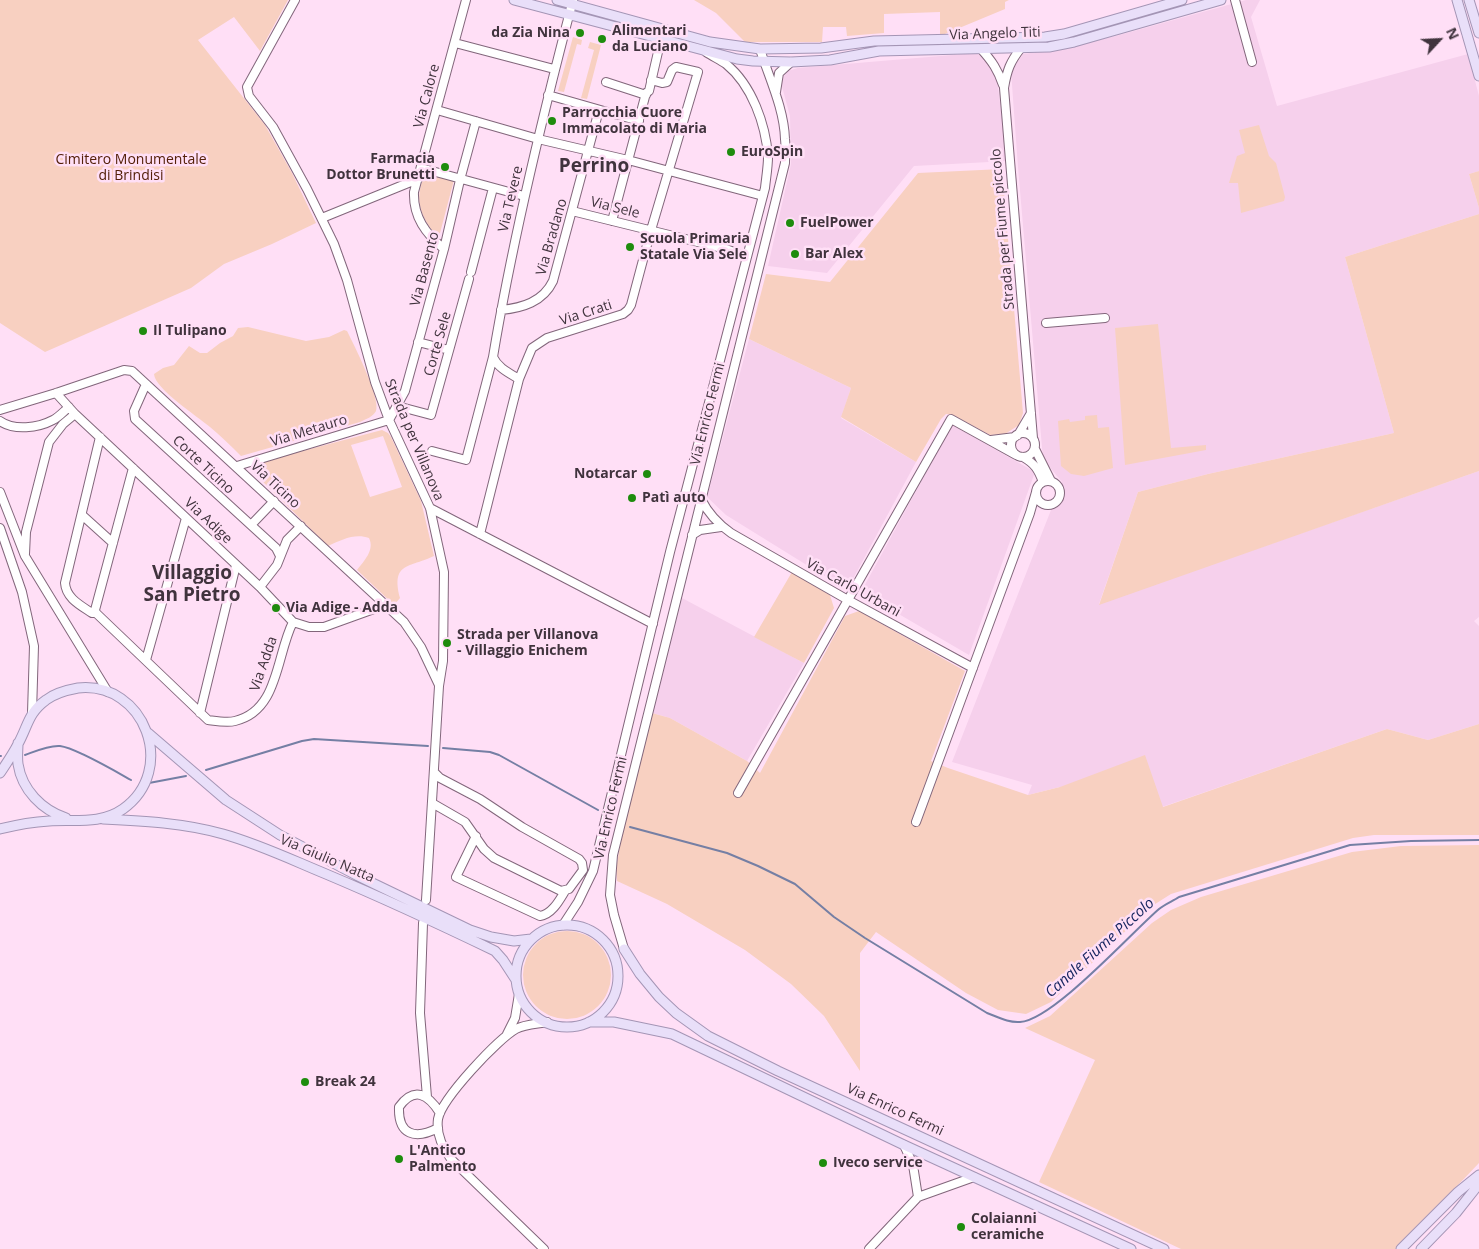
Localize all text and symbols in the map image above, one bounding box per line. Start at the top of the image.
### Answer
north arrow [1414,15,1464,65]
place label: Alimentari da Luciano [612,23,688,56]
street label: Via Angelo Titi [949,24,1041,44]
text: N [1442,24,1464,43]
place label: da Zia Nina [491,25,570,41]
marker: da Zia Nina [574,27,586,39]
marker: Alimentari da Luciano [596,33,608,45]
street label: Via Calore [410,62,444,130]
place label: Parrocchia Cuore Immacolato di Maria [562,105,707,138]
marker: Parrocchia Cuore Immacolato di Maria [546,115,558,127]
place label: EuroSpin [741,144,803,160]
marker: EuroSpin [725,146,737,158]
street label: Strada per Fiume piccolo [988,148,1018,310]
place label: Farmacia Dottor Brunetti [326,151,435,184]
park label: Cimitero Monumentale di Brindisi [55,152,207,184]
district label: Perrino [559,156,629,178]
marker: Farmacia Dottor Brunetti [439,161,451,173]
street label: Via Tevere [495,164,527,234]
street label: Via Sele [589,194,641,222]
street label: Via Bradano [533,197,571,277]
place label: FuelPower [800,215,874,231]
marker: FuelPower [784,217,796,229]
street label: Via Basento [407,230,443,308]
place label: Scuola Primaria Statale Via Sele [640,231,750,264]
marker: Scuola Primaria Statale Via Sele [624,241,636,253]
place label: Bar Alex [805,246,863,262]
marker: Bar Alex [789,248,801,260]
street label: Via Crati [558,297,614,329]
street label: Corte Sele [421,310,455,378]
place label: Il Tulipano [153,323,227,339]
marker: Il Tulipano [137,325,149,337]
street label: Via Enrico Fermi [687,361,729,467]
street label: Strada per Villanova [381,377,447,503]
street label: Via Metauro [269,411,349,451]
street label: Corte Ticino [169,432,237,498]
street label: Via Ticino [247,458,303,512]
place label: Notarcar [574,466,637,482]
marker: Notarcar [641,468,653,480]
place label: Patì auto [642,490,706,506]
marker: Patì auto [626,492,638,504]
street label: Via Adige [180,494,236,548]
street label: Via Carlo Urbani [803,555,903,621]
district label: Villaggio San Pietro [144,563,240,607]
place label: Via Adige - Adda [286,600,398,616]
marker: Via Adige - Adda [270,602,282,614]
place label: Strada per Villanova - Villaggio Enichem [457,627,598,660]
street label: Via Adda [247,634,281,694]
marker: Strada per Villanova - Villaggio Enichem [441,637,453,649]
street label: Via Enrico Fermi [591,755,631,861]
street label: Via Giulio Natta [277,832,377,886]
water label: Canale Fiume Piccolo [1042,894,1158,1002]
place label: Break 24 [315,1074,376,1090]
marker: Break 24 [299,1076,311,1088]
street label: Via Enrico Fermi [844,1080,946,1140]
place label: L'Antico Palmento [409,1143,476,1176]
marker: L'Antico Palmento [393,1153,405,1165]
place label: Iveco service [833,1155,923,1171]
marker: Iveco service [817,1157,829,1169]
place label: Colaianni ceramiche [971,1211,1044,1244]
marker: Colaianni ceramiche [955,1221,967,1233]

